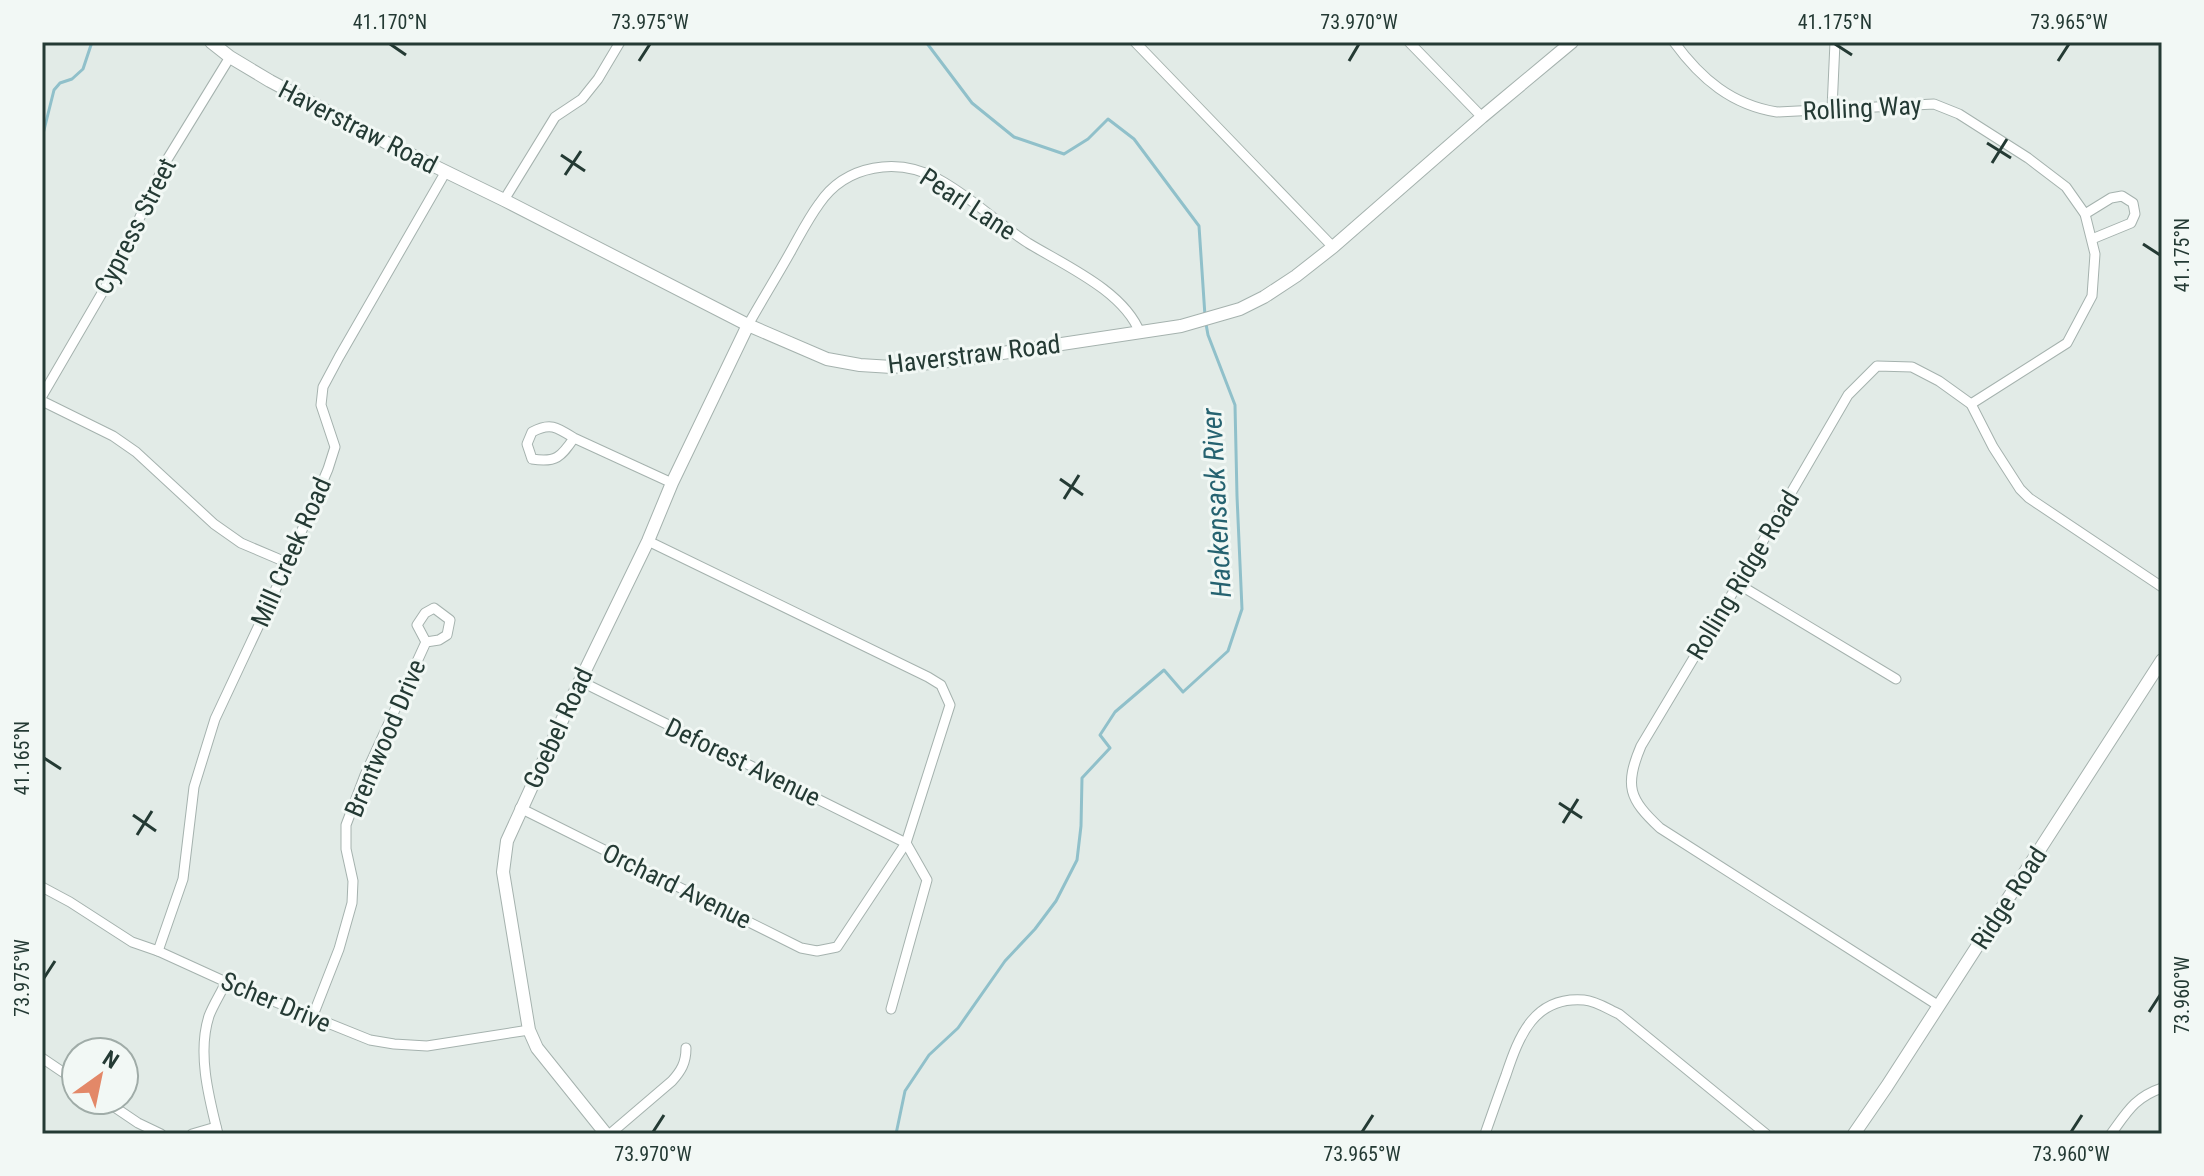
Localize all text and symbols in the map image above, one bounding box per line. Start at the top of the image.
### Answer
text: 41.170°N [353,10,427,34]
text: 73.975°W [611,10,689,34]
text: 73.970°W [1320,10,1398,34]
text: 41.175°N [1798,10,1872,34]
text: 73.965°W [2030,10,2108,34]
street label: Haverstraw Road [274,74,442,180]
street label: Rolling Way [1802,90,1922,126]
street label: Cypress Street [88,153,182,299]
street label: Pearl Lane [914,162,1022,246]
text: 41.175°N [2170,218,2194,292]
street label: Haverstraw Road [886,329,1062,379]
water label: Hackensack River [1195,407,1238,599]
street label: Mill Creek Road [245,473,337,631]
street label: Rolling Ridge Road [1681,485,1805,665]
street label: Brentwood Drive [338,655,432,821]
street label: Goebel Road [517,663,599,793]
street label: Deforest Avenue [661,712,825,812]
text: 41.165°N [10,721,34,795]
street label: Orchard Avenue [598,837,756,935]
street label: Ridge Road [1965,841,2053,955]
text: 73.975°W [10,939,34,1017]
text: 73.960°W [2170,956,2194,1034]
street label: Scher Drive [217,966,335,1038]
north arrow [60,1036,140,1116]
text: N [98,1045,123,1074]
text: 73.970°W [614,1142,692,1166]
text: 73.965°W [1323,1142,1401,1166]
text: 73.960°W [2032,1142,2110,1166]

